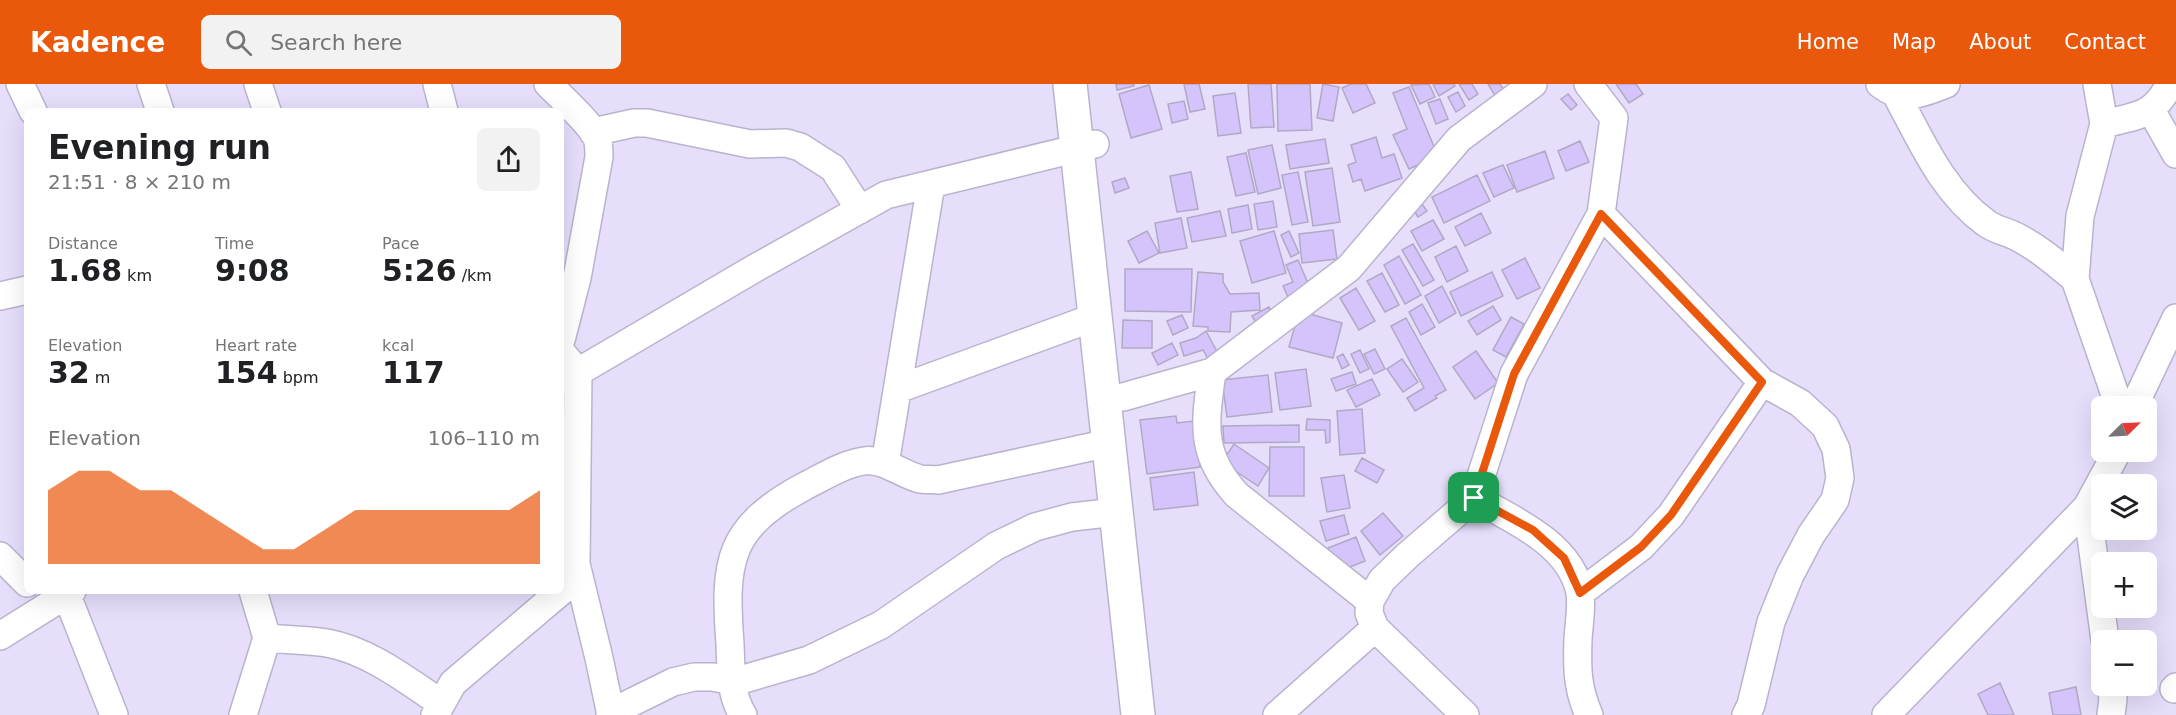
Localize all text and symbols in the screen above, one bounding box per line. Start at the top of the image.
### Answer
search box [201,15,621,69]
text: Kadence [30,26,165,59]
icon: search [222,26,255,59]
text: Search here [270,30,402,55]
text: Home [1797,30,1859,54]
text: Map [1892,30,1936,54]
text: About [1969,30,2031,54]
text: Contact [2064,30,2146,54]
text: Evening run [48,128,271,167]
button: share [477,128,540,191]
text: 21:51 · 8 × 210 m [48,170,231,194]
text: Distance [48,234,118,253]
text: Time [215,234,254,253]
text: Pace [382,234,419,253]
text: 1.68 [48,253,122,288]
text: 9:08 [215,253,290,288]
text: 5:26 [382,253,457,288]
text: km [122,266,152,285]
text: /km [457,266,492,285]
text: Elevation [48,336,122,355]
text: Heart rate [215,336,297,355]
text: kcal [382,336,414,355]
text: 32 [48,355,90,390]
text: 154 [215,355,278,390]
text: 117 [382,355,445,390]
text: m [90,368,110,387]
text: bpm [278,368,319,387]
north arrow [2091,396,2157,462]
map controls [2091,396,2157,696]
text: Elevation [48,426,141,450]
text: 106–110 m [428,426,540,450]
pin [1448,472,1499,523]
button: layers [2091,474,2157,540]
icon: arrive [1457,481,1490,514]
button: + [2091,552,2157,618]
button: − [2091,630,2157,696]

